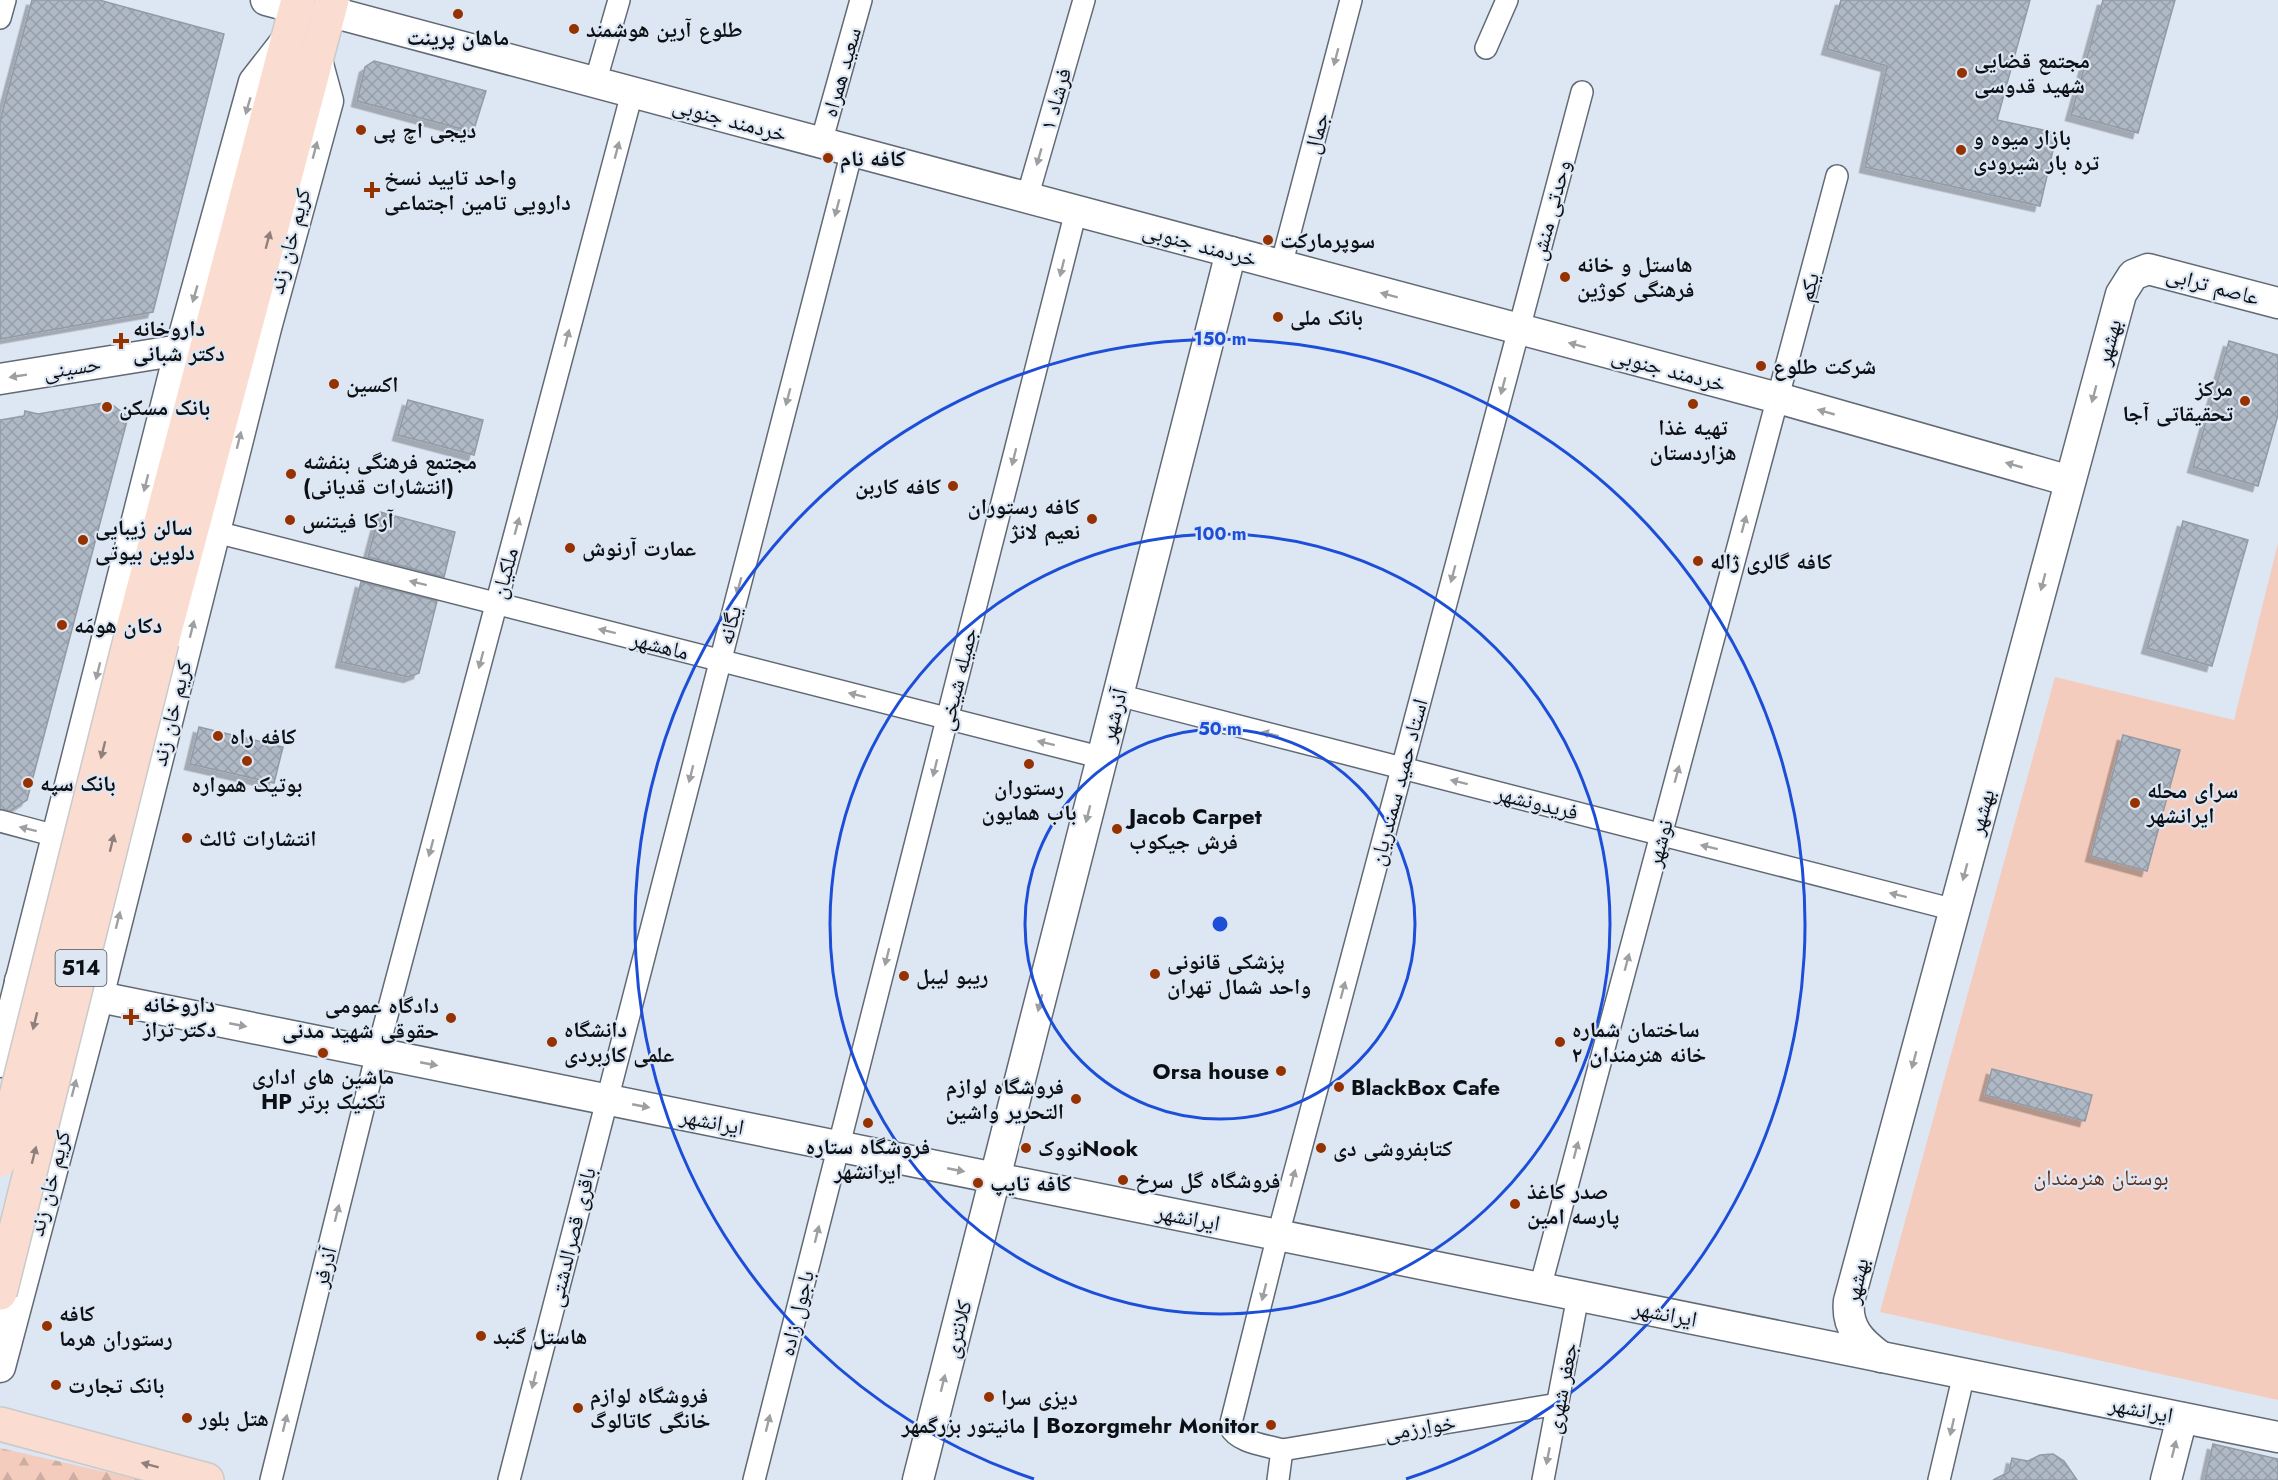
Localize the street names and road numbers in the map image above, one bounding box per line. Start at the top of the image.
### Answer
street label: سعید همراه [813,23,869,121]
street label: فرشاد ۱ [1031,64,1079,134]
street label: خردمند جنوبی [669,88,791,150]
street label: جمال [1295,109,1337,157]
street label: وحدتی منش [1521,156,1579,264]
street label: کریم خان زند [260,185,318,297]
street label: خردمند جنوبی [1139,213,1261,275]
street label: عاصم ترابی [2163,257,2263,313]
street label: یکم [1789,269,1827,305]
street label: بهشهر [2086,315,2129,369]
street label: خردمند جنوبی [1608,338,1730,400]
street label: حسینی [41,347,103,387]
street label: ملکیان [482,544,526,602]
street label: یگانه [708,602,750,648]
street label: ماهشهر [627,622,692,668]
street label: جمیله شیخی [929,624,985,734]
street label: کریم خان زند [142,657,200,769]
street label: آذرشهر [1091,684,1135,746]
street label: استاد حمید سمندریان [1360,695,1436,869]
street label: فریدونشهر [1491,776,1582,828]
street label: بهشهر [1959,785,2002,839]
street label: نوشهر [1637,816,1681,871]
road number: 514 [56,950,106,986]
street label: ایرانشهر [676,1099,747,1143]
street label: کریم خان زند [20,1127,78,1239]
street label: باقری قصرالدشتی [538,1164,604,1310]
street label: ایرانشهر [1152,1195,1223,1239]
street label: آذرفر [303,1243,345,1292]
street label: بهشهر [1835,1255,1876,1308]
street label: باجول زاده [770,1267,822,1359]
street label: ایرانشهر [1629,1291,1700,1335]
street label: کلانتری [934,1296,980,1362]
street label: جعفر شهری [1536,1340,1586,1436]
street label: ایرانشهر [2105,1387,2176,1431]
street label: خوارزمی [1382,1406,1458,1448]

